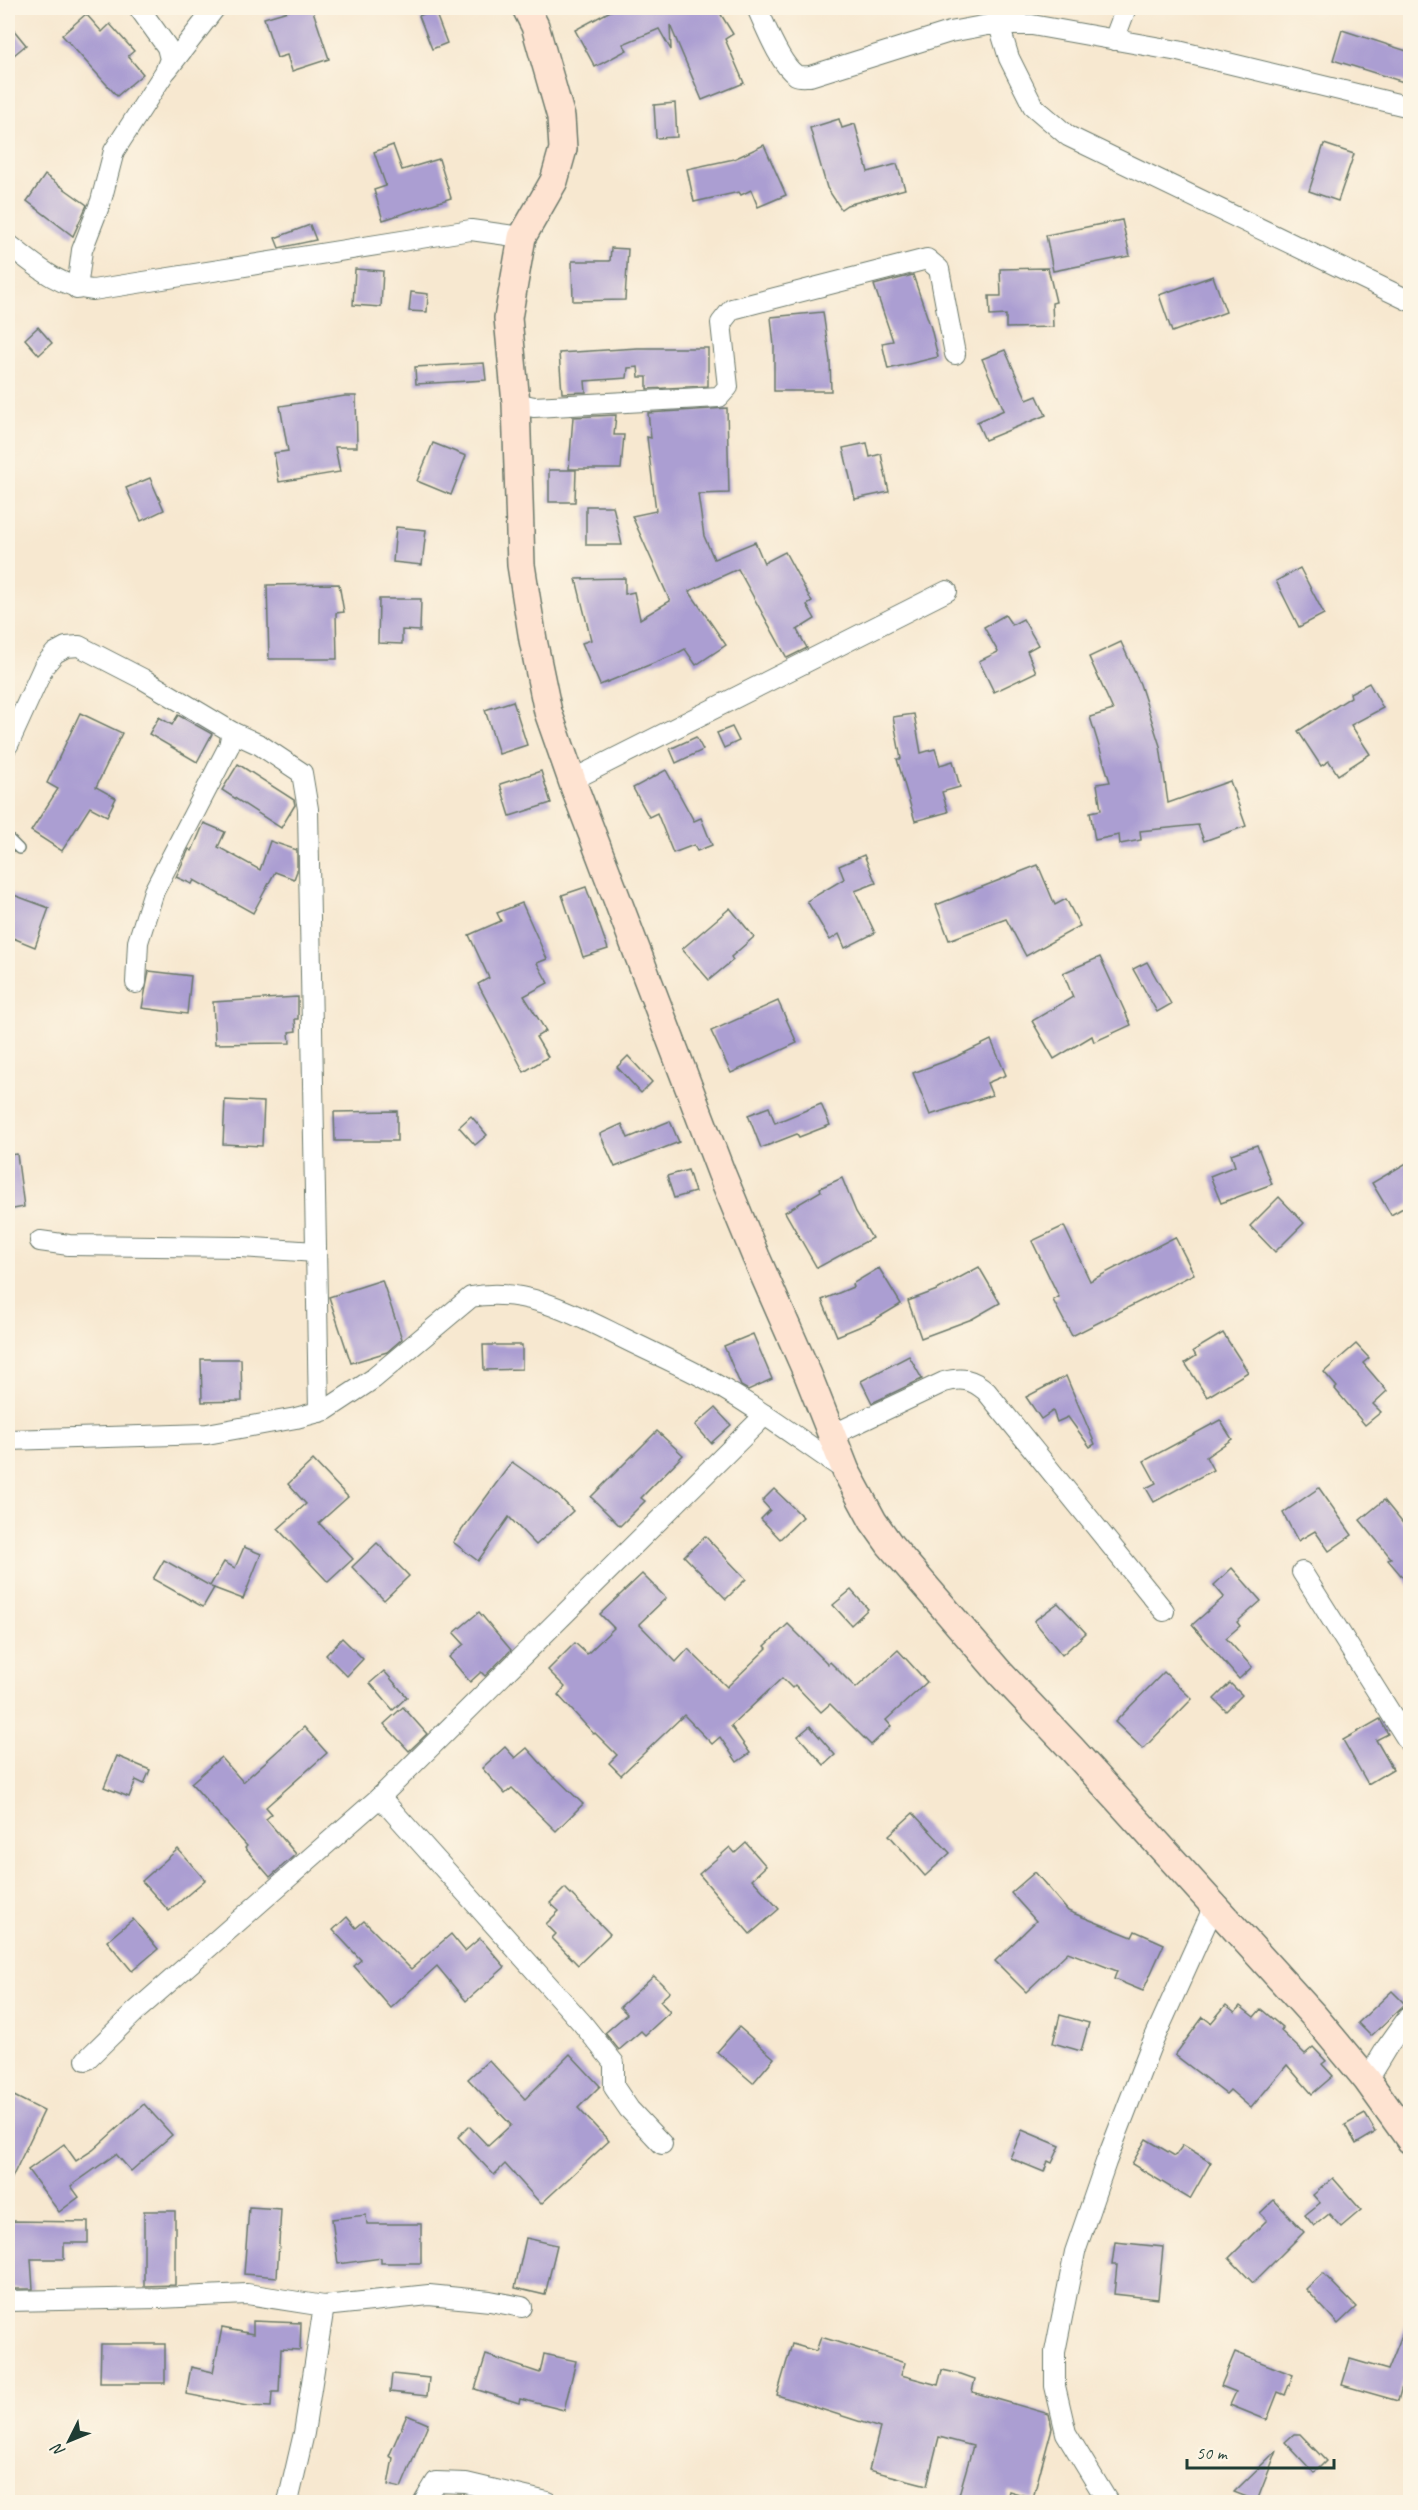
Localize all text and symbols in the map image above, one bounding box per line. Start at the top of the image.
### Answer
north arrow [39,2411,99,2471]
scale bar [1187,2432,1334,2470]
text: N [46,2438,69,2461]
text: 50 m [1196,2442,1229,2464]

